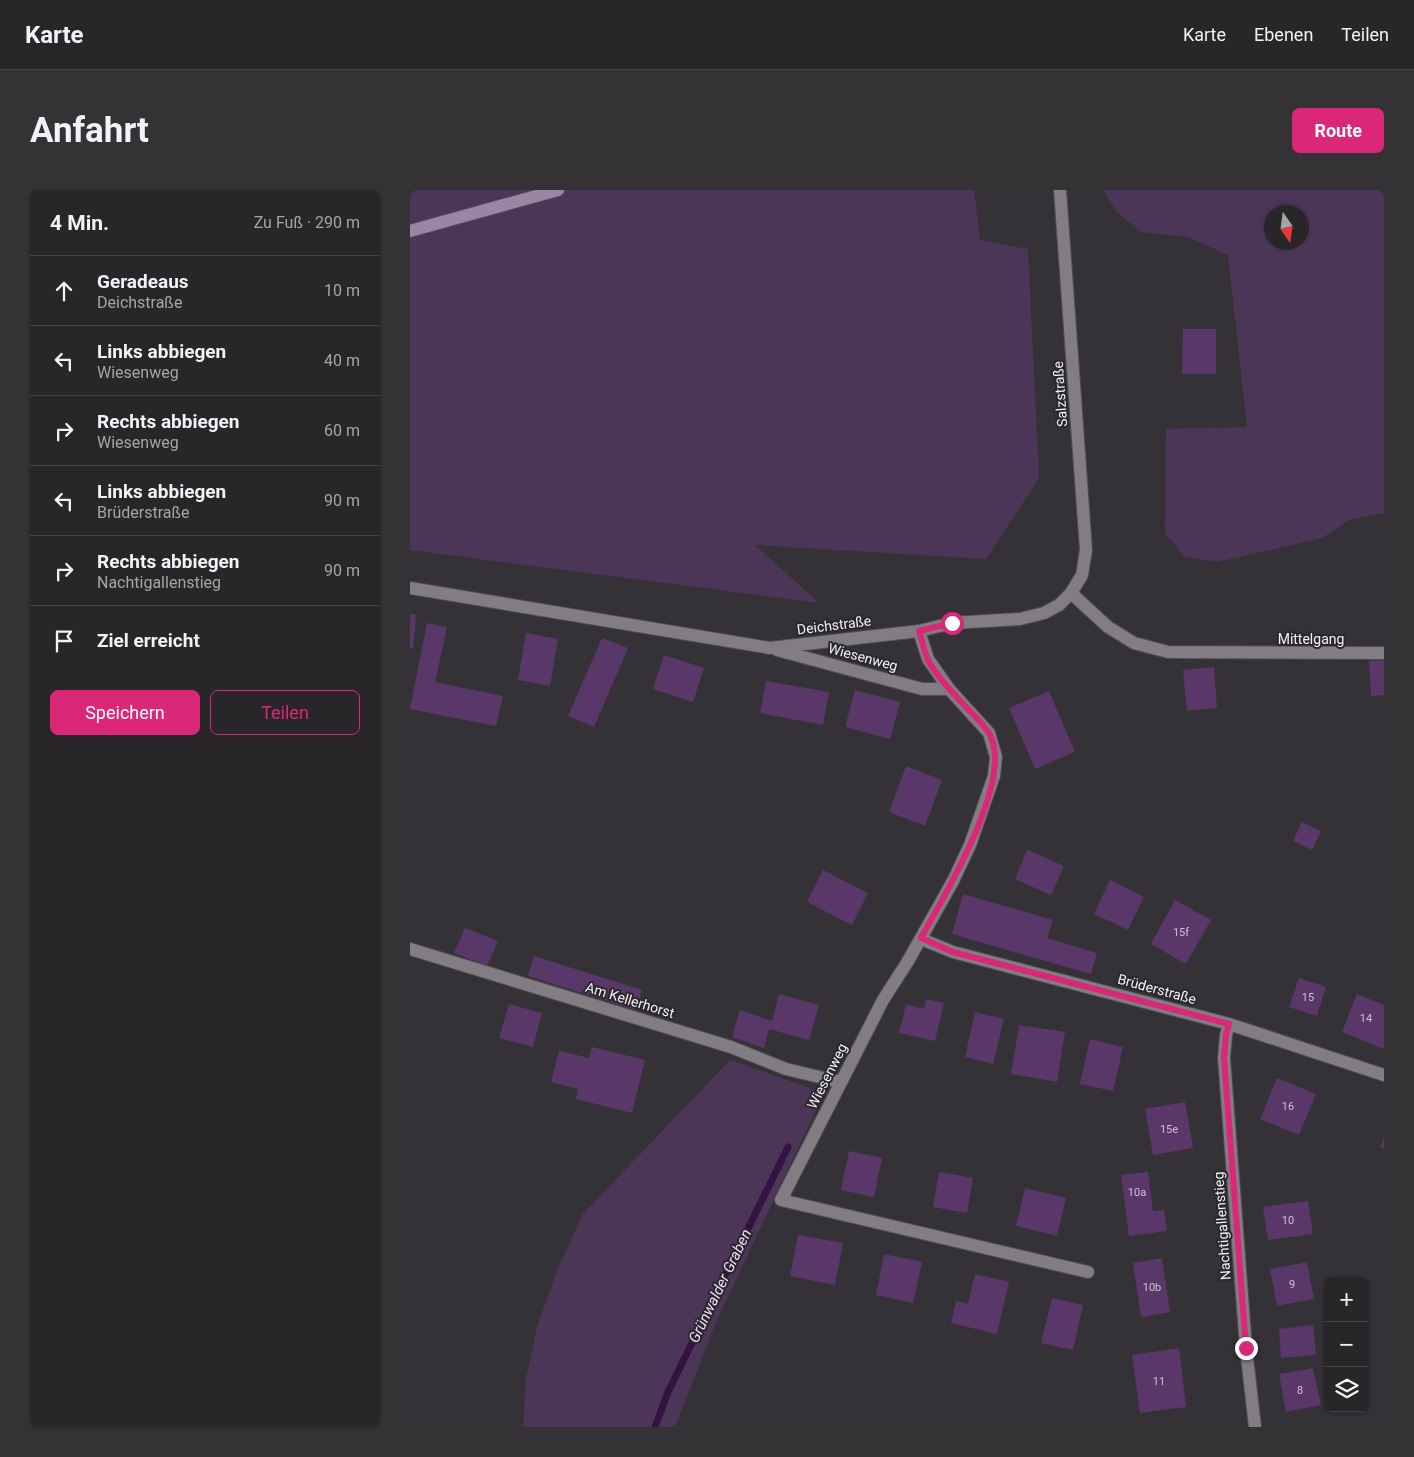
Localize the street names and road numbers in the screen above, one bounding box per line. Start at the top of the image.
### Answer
street label: Salzstraße [1050,361,1070,427]
street label: Deichstraße [796,613,872,637]
street label: Mittelgang [1278,631,1344,647]
street label: Wiesenweg [826,640,900,674]
street label: Brüderstraße [1116,971,1198,1007]
street label: Am Kellerhorst [584,979,677,1021]
street label: Wiesenweg [804,1041,850,1111]
street label: Nachtigallenstieg [1210,1171,1234,1281]

